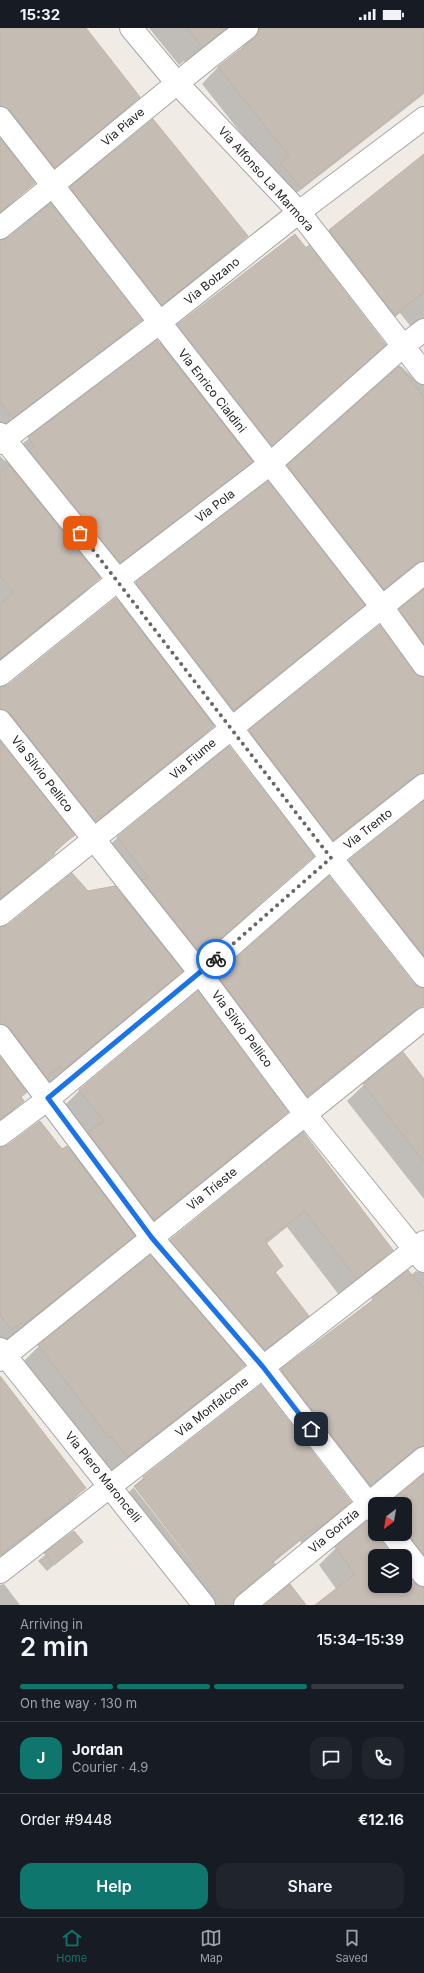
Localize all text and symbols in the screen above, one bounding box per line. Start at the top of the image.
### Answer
text: 15:32 [20,5,60,24]
street label: Via Piave [98,104,147,149]
street label: Via Alfonso La Marmora [215,123,317,234]
street label: Via Bolzano [181,254,242,307]
street label: Via Enrico Cialdini [175,346,250,436]
street label: Via Pola [192,486,237,525]
pin [63,516,97,550]
icon: bag [69,522,91,544]
street label: Via Silvio Pellico [8,733,77,815]
street label: Via Fiume [166,735,219,782]
street label: Via Trento [340,805,395,852]
courier [196,939,236,979]
icon: bike [205,948,227,970]
street label: Via Silvio Pellico [209,987,276,1070]
street label: Via Trieste [184,1164,240,1213]
street label: Via Monfalcone [172,1373,251,1440]
pin [294,1412,328,1446]
icon: home [300,1418,322,1440]
street label: Via Piero Maroncelli [62,1428,145,1525]
north arrow [368,1497,412,1541]
map controls [368,1497,412,1593]
street label: Via Gorizia [305,1505,362,1556]
button: layers [368,1549,412,1593]
text: Arriving in [20,1616,83,1632]
text: 15:34–15:39 [317,1630,404,1649]
text: 2 min [20,1631,89,1662]
text: On the way · 130 m [20,1695,137,1711]
button: chat [310,1737,352,1779]
button: phone [362,1737,404,1779]
text: Jordan [72,1740,123,1759]
text: J [37,1748,45,1767]
text: Courier · 4.9 [72,1759,148,1775]
text: Order #9448 [20,1810,112,1829]
text: €12.16 [358,1810,404,1829]
button: Help [20,1863,208,1909]
button: Share [216,1863,404,1909]
tab: Home [56,1927,87,1965]
tab: Map [200,1927,223,1965]
tab: Saved [335,1927,368,1965]

